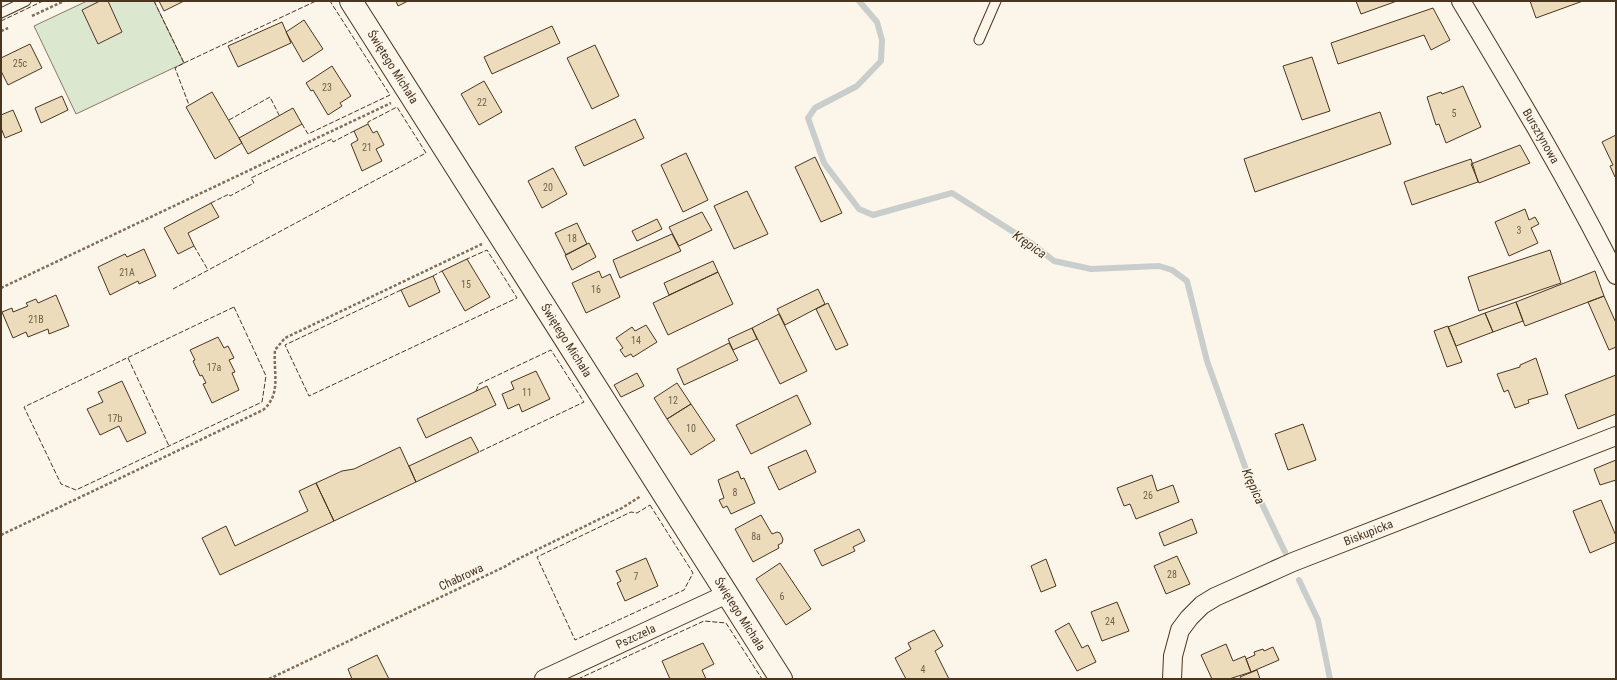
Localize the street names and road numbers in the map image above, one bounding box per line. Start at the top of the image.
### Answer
street label: Świętego Michała [364,27,421,106]
street label: Bursztynowa [1520,106,1562,166]
street label: Świętego Michała [538,301,595,380]
street label: Biskupicka [1342,517,1395,548]
street label: Chabrowa [437,561,486,593]
street label: Świętego Michała [711,574,768,654]
street label: Pszczela [614,621,658,652]

